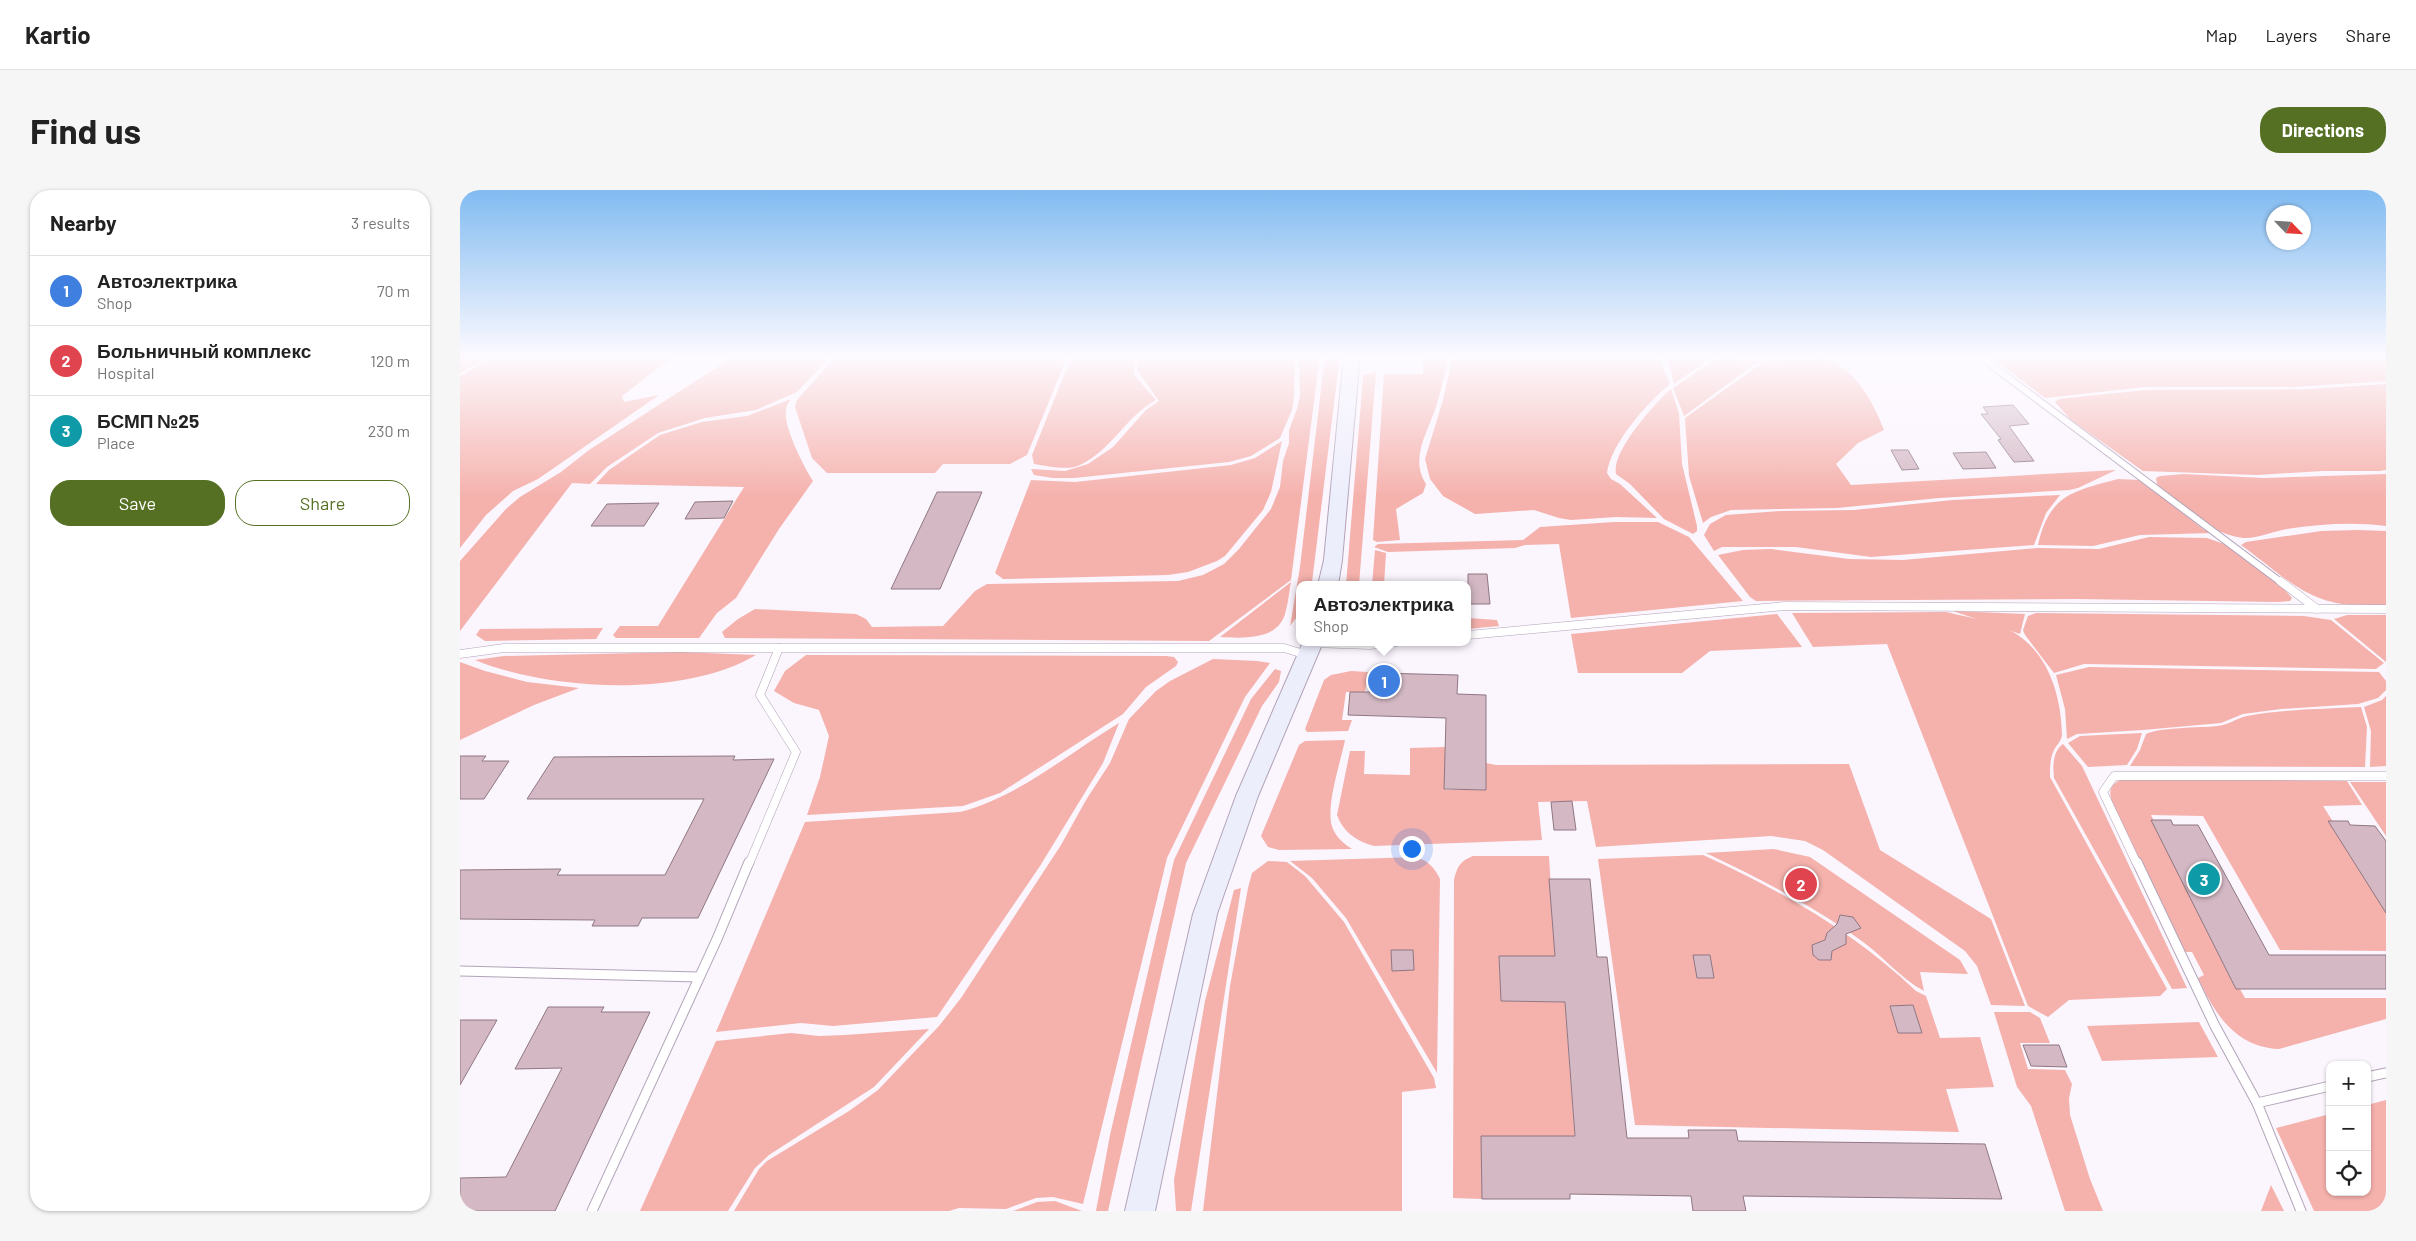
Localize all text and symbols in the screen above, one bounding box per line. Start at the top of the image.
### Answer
text: Kartio [25,20,91,49]
text: Map [2205,24,2237,46]
text: Layers [2265,24,2318,46]
text: Share [2346,24,2391,46]
button: Directions [2260,107,2386,153]
text: Find us [30,109,141,151]
north arrow [2266,205,2311,250]
text: Nearby [50,210,116,235]
text: 3 results [351,213,410,232]
text: Автоэлектрика [97,269,237,292]
text: 1 [63,281,69,300]
text: 70 m [377,281,410,300]
text: Shop [97,293,132,312]
text: Больничный комплекс [97,339,311,362]
text: 2 [62,351,70,370]
text: 120 m [370,351,410,370]
text: Hospital [97,363,154,382]
text: БСМП №25 [97,409,199,432]
text: 3 [62,421,70,440]
text: 230 m [368,421,410,440]
text: Place [97,433,135,452]
button: Save [50,480,225,526]
button: Share [235,480,410,526]
popup [1296,581,1471,646]
text: Автоэлектрика [1313,592,1454,615]
text: Shop [1313,616,1349,635]
pin: 1 [1368,662,1400,700]
your location [1399,836,1425,862]
pin: 3 [2188,860,2220,898]
pin: 2 [1785,865,1817,903]
map controls [2326,1061,2371,1196]
button: + [2326,1061,2371,1106]
button: − [2326,1106,2371,1151]
button: locate [2326,1151,2371,1196]

